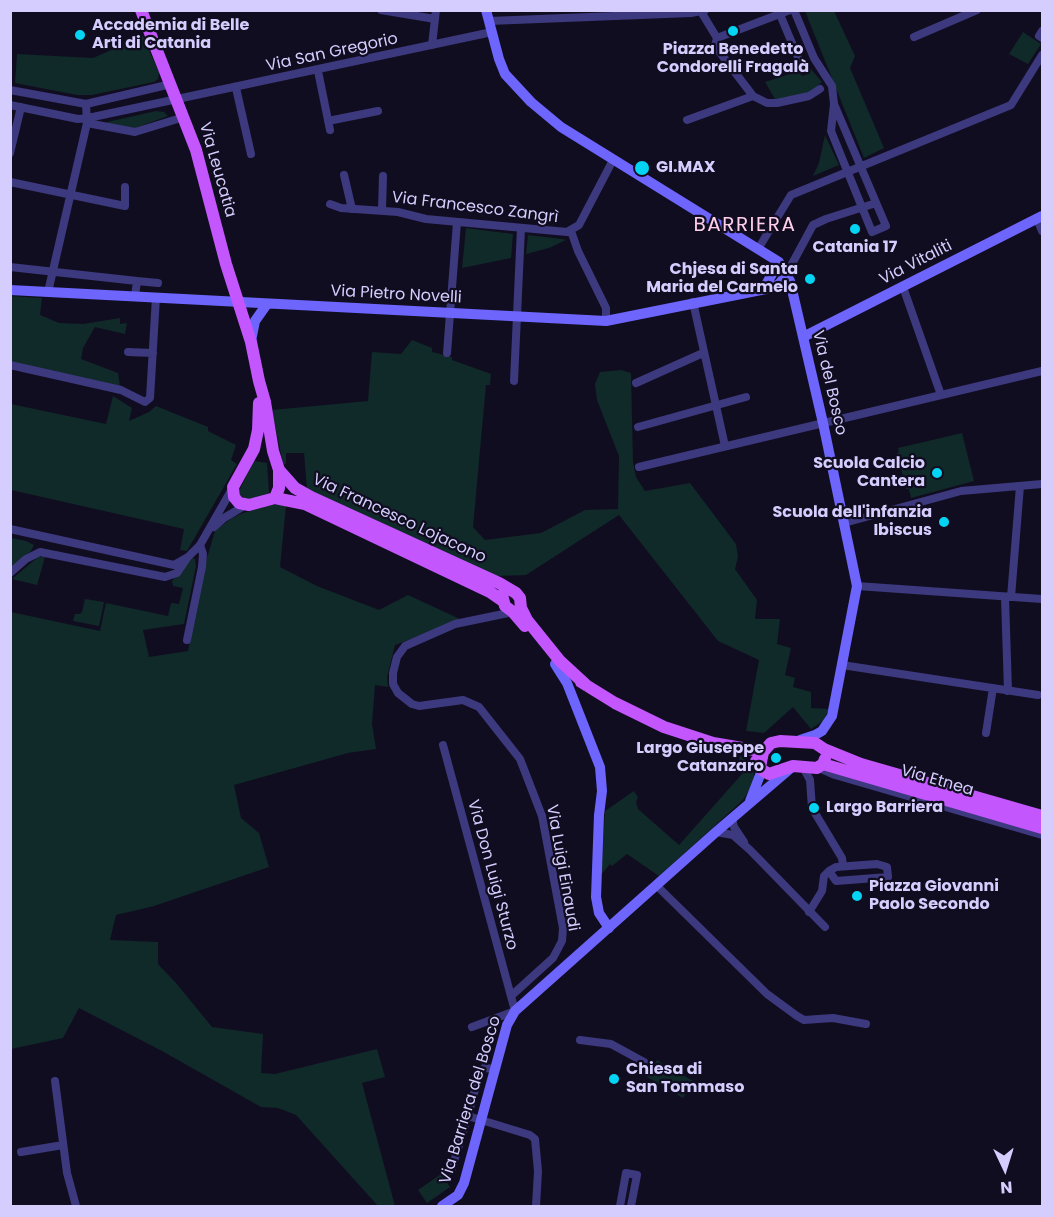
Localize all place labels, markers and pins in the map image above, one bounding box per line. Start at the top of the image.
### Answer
place label: Accademia di Belle Arti di Catania [92,16,249,54]
marker: Piazza Benedetto Condorelli Fragalà [726,24,740,38]
marker: Accademia di Belle Arti di Catania [73,28,87,42]
place label: Piazza Benedetto Condorelli Fragalà [657,40,809,78]
place label: GI.MAX [656,158,715,178]
marker: GI.MAX [633,159,651,177]
marker: Catania 17 [848,222,862,236]
place label: Catania 17 [813,238,897,258]
place label: Chjesa di Santa Maria del Carmelo [646,260,798,298]
marker: Chjesa di Santa Maria del Carmelo [803,272,817,286]
place label: Scuola Calcio Cantera [813,454,925,492]
marker: Scuola Calcio Cantera [930,466,944,480]
place label: Scuola dell'infanzia Ibiscus [772,503,932,541]
marker: Scuola dell'infanzia Ibiscus [937,515,951,529]
place label: Largo Giuseppe Catanzaro [636,739,764,777]
marker: Largo Giuseppe Catanzaro [769,751,783,765]
place label: Largo Barriera [826,798,943,818]
marker: Largo Barriera [807,801,821,815]
place label: Piazza Giovanni Paolo Secondo [869,877,999,915]
marker: Piazza Giovanni Paolo Secondo [850,889,864,903]
place label: Chiesa di San Tommaso [626,1060,744,1098]
marker: Chiesa di San Tommaso [607,1072,621,1086]

